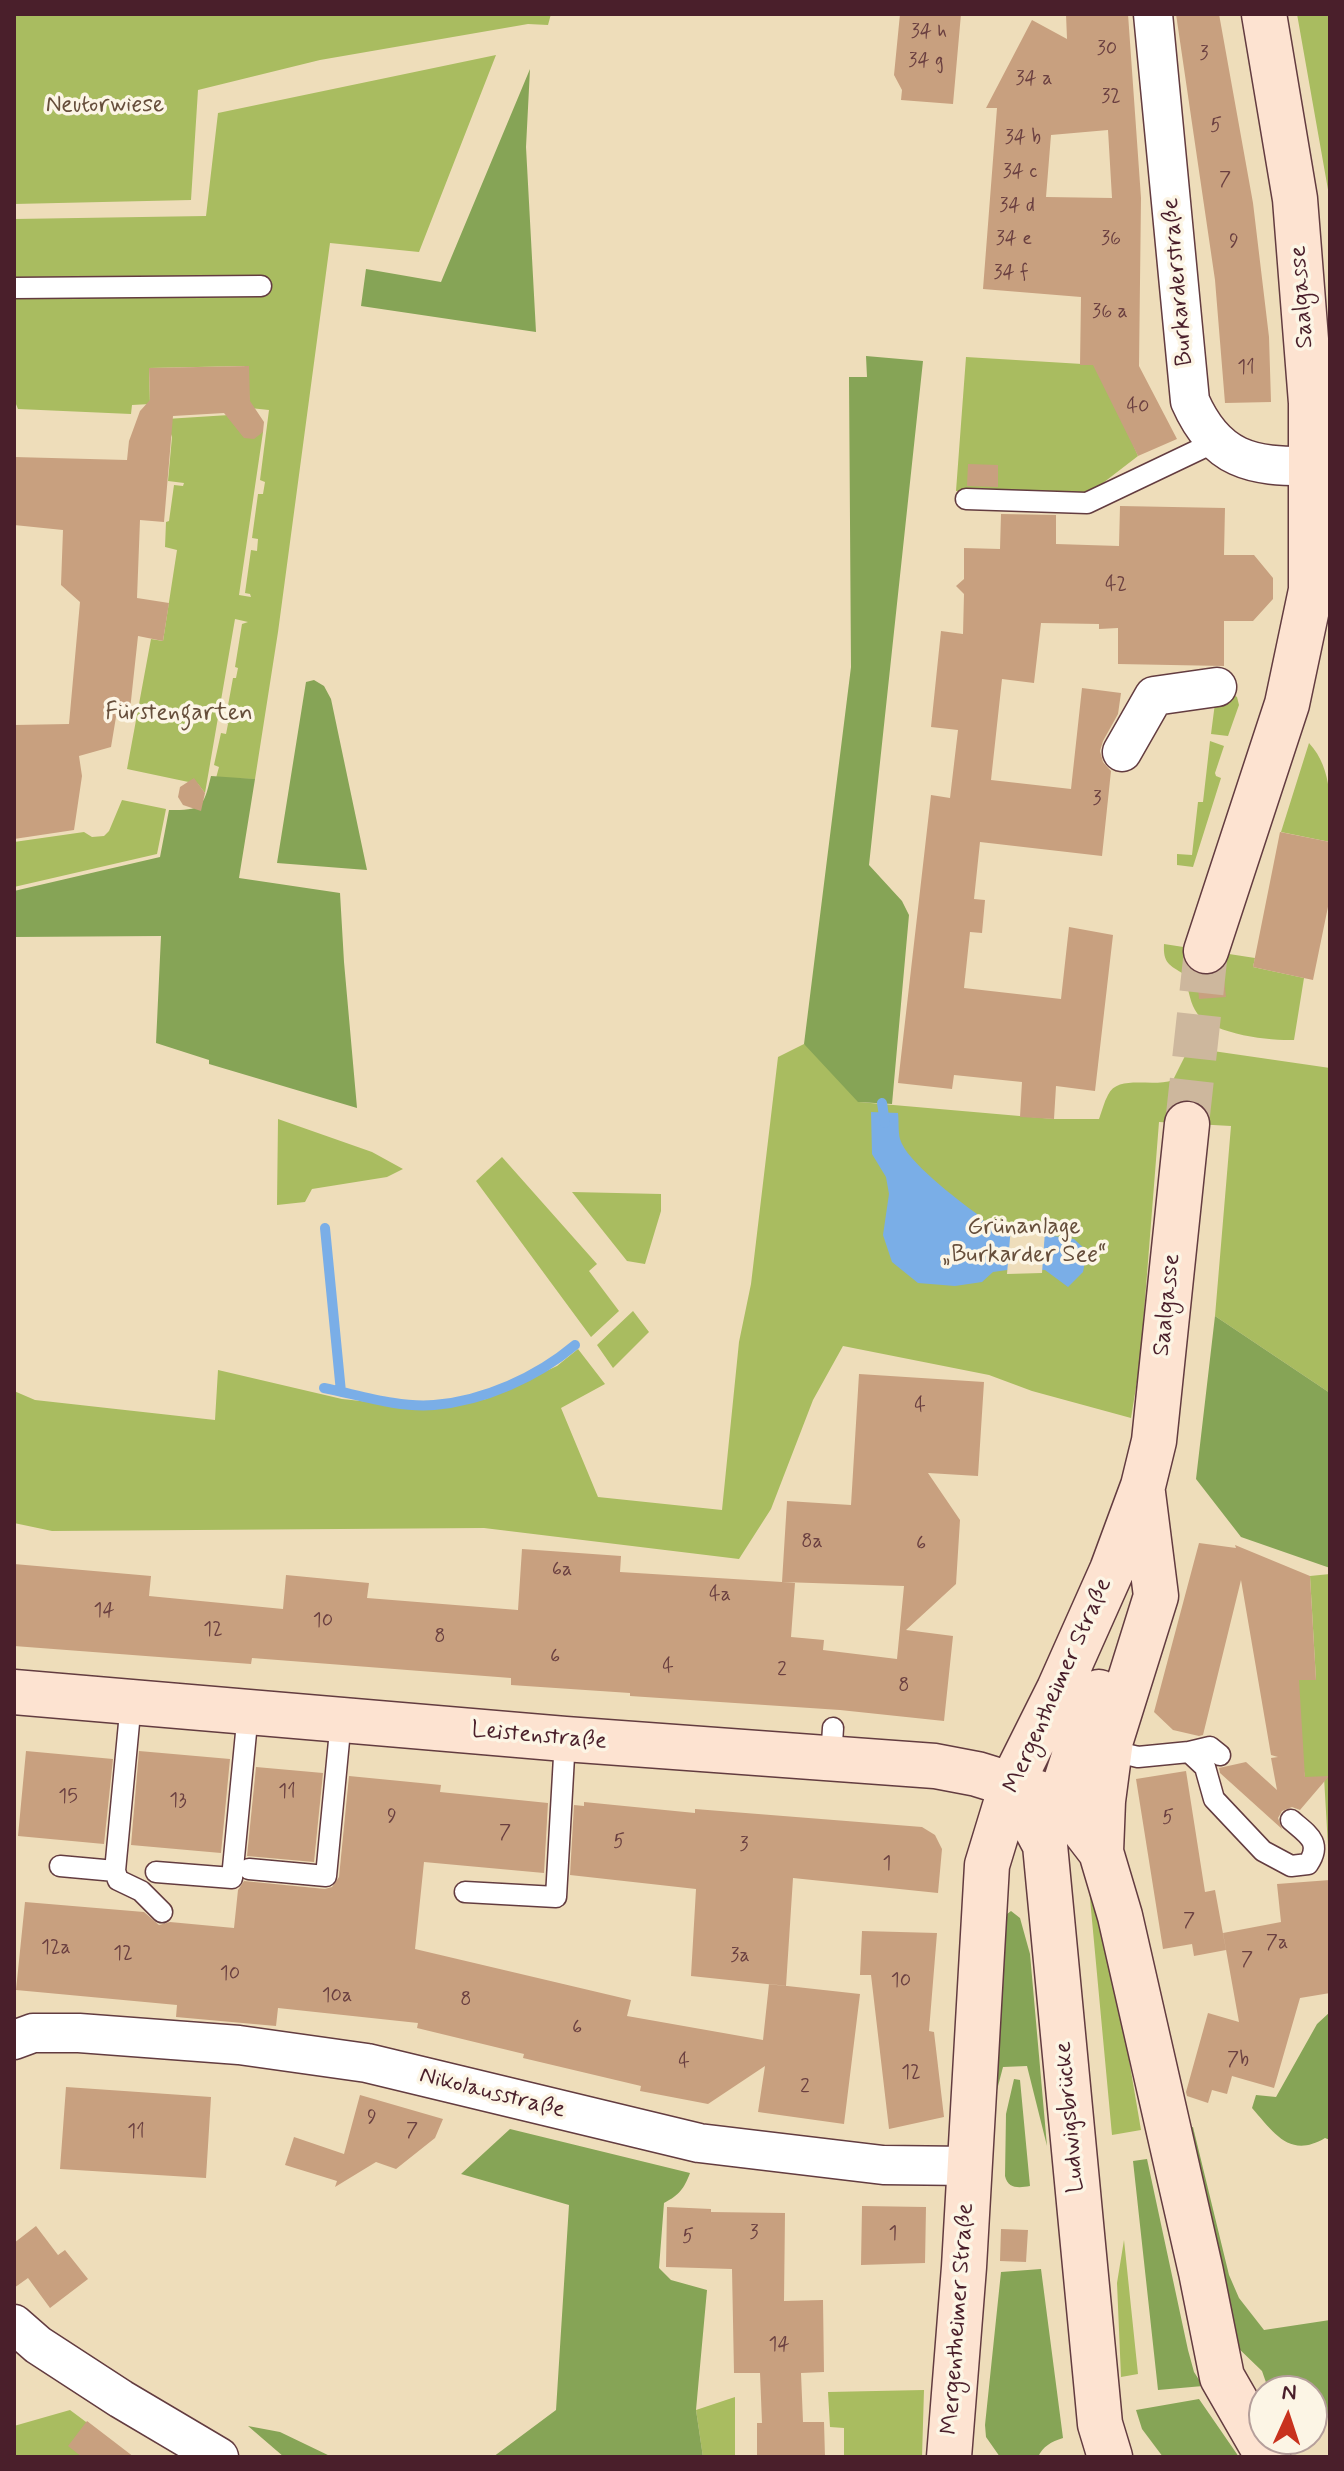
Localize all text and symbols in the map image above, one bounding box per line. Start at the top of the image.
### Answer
house number: 34 h [911,21,947,45]
house number: 30 [1097,38,1117,62]
house number: 3 [1199,43,1209,67]
house number: 34 g [908,50,944,74]
house number: 34 a [1016,68,1052,92]
house number: 32 [1101,86,1121,110]
park label: Neutorwiese [46,92,164,120]
house number: 5 [1210,115,1222,139]
house number: 34 b [1005,127,1041,151]
house number: 34 c [1003,161,1037,185]
house number: 7 [1219,169,1231,193]
house number: 34 d [999,195,1035,219]
street label: Burkarderstraße [1157,197,1201,367]
house number: 34 e [996,228,1032,252]
house number: 36 [1101,228,1121,252]
house number: 9 [1229,231,1239,255]
street label: Saalgasse [1285,245,1321,349]
house number: 34 f [993,262,1029,286]
house number: 36 a [1092,301,1128,325]
house number: 11 [1237,357,1255,381]
house number: 40 [1126,396,1150,420]
house number: 42 [1105,574,1127,598]
park label: Fürstengarten [105,700,253,728]
house number: 3 [1092,788,1102,812]
park label: Grünanlage „Burkarder See“ [941,1214,1107,1270]
street label: Saalgasse [1148,1252,1188,1358]
house number: 4 [914,1395,926,1419]
house number: 8a [801,1531,823,1555]
house number: 6 [916,1533,926,1557]
house number: 6a [552,1559,572,1583]
street label: Mergentheimer Straße [999,1574,1119,1798]
house number: 4a [709,1584,731,1608]
house number: 14 [93,1600,115,1624]
house number: 10 [313,1610,333,1634]
house number: 12 [203,1619,223,1643]
house number: 8 [434,1626,446,1650]
house number: 6 [550,1646,560,1670]
house number: 4 [662,1656,674,1680]
house number: 2 [777,1659,787,1683]
house number: 8 [898,1675,910,1699]
street label: Leistenstraße [470,1717,608,1757]
house number: 11 [278,1781,296,1805]
house number: 15 [58,1786,78,1810]
house number: 13 [169,1790,187,1814]
house number: 9 [387,1806,397,1830]
house number: 5 [1162,1807,1174,1831]
house number: 7 [499,1822,511,1846]
house number: 5 [613,1831,625,1855]
house number: 3 [739,1834,749,1858]
house number: 1 [883,1853,891,1877]
house number: 7 [1183,1910,1195,1934]
house number: 7a [1266,1932,1288,1956]
house number: 12a [41,1937,71,1961]
house number: 12 [113,1943,133,1967]
house number: 3a [730,1945,750,1969]
house number: 7 [1241,1949,1253,1973]
house number: 10 [220,1963,240,1987]
house number: 10 [891,1970,911,1994]
house number: 10a [322,1985,352,2009]
house number: 8 [460,1989,472,2013]
house number: 6 [572,2017,582,2041]
street label: Ludwigsbrücke [1050,2040,1092,2194]
house number: 7b [1227,2049,1249,2073]
house number: 4 [678,2051,690,2075]
street label: Nikolausstraße [416,2062,568,2126]
house number: 12 [901,2062,921,2086]
house number: 2 [800,2076,810,2100]
house number: 9 [367,2107,377,2131]
house number: 7 [406,2120,418,2144]
house number: 11 [127,2121,145,2145]
street label: Mergentheimer Straße [937,2202,981,2436]
house number: 3 [749,2222,759,2246]
house number: 1 [889,2223,897,2247]
house number: 5 [682,2226,694,2250]
house number: 14 [768,2334,790,2358]
north arrow [1248,2375,1328,2455]
text: N [1281,2379,1297,2407]

